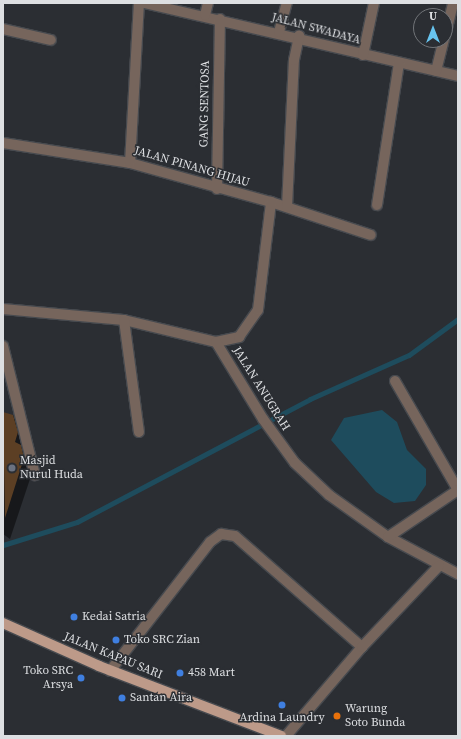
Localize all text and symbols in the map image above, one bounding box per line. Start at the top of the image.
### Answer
north arrow [413,8,453,48]
text: U [429,9,437,24]
street label: JALAN SWADAYA [270,10,362,48]
street label: GANG SENTOSA [197,60,213,148]
street label: JALAN PINANG HIJAU [133,144,251,190]
street label: JALAN ANUGRAH [229,344,293,434]
place label: Masjid Nurul Huda [20,454,83,482]
marker: Masjid Nurul Huda [7,463,17,473]
place label: Kedai Satria [82,610,146,624]
marker: Kedai Satria [69,612,79,622]
street label: JALAN KAPAU SARI [61,630,165,682]
place label: Toko SRC Zian [124,633,200,647]
marker: Toko SRC Zian [111,635,121,645]
place label: Toko SRC Arsya [23,664,73,692]
place label: 458 Mart [188,666,235,680]
marker: 458 Mart [175,668,185,678]
marker: Toko SRC Arsya [76,673,86,683]
place label: Santan Aira [130,691,192,705]
marker: Santan Aira [117,693,127,703]
marker: Ardina Laundry [277,700,287,710]
place label: Warung Soto Bunda [345,702,405,730]
place label: Ardina Laundry [239,711,325,725]
marker: Warung Soto Bunda [332,711,342,721]

